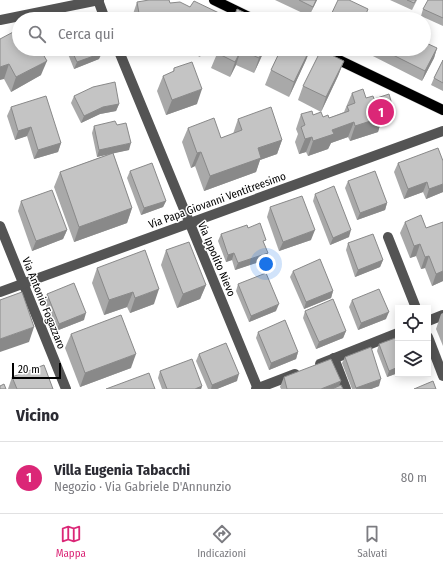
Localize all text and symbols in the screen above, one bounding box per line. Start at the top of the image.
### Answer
search box [12,12,431,56]
icon: search [26,23,48,45]
text: Cerca qui [58,25,114,43]
pin: 1 [368,97,394,127]
street label: Via Papa Giovanni Ventitreesimo [147,169,288,231]
street label: Via Ippolito Nievo [195,220,238,299]
your location [256,254,276,274]
street label: Via Antonio Fogazzaro [19,255,68,351]
map controls [395,305,431,377]
button: locate [395,305,431,341]
button: layers [395,341,431,377]
scale bar [12,361,61,380]
text: 20 m [18,363,40,376]
text: Vicino [16,405,59,426]
text: Villa Eugenia Tabacchi [54,461,190,479]
text: 1 [26,470,32,485]
text: 80 m [401,470,427,485]
text: Negozio · Via Gabriele D'Annunzio [54,479,231,494]
tab: Mappa [56,523,86,560]
tab: Indicazioni [197,523,246,560]
tab: Salvati [357,523,387,560]

